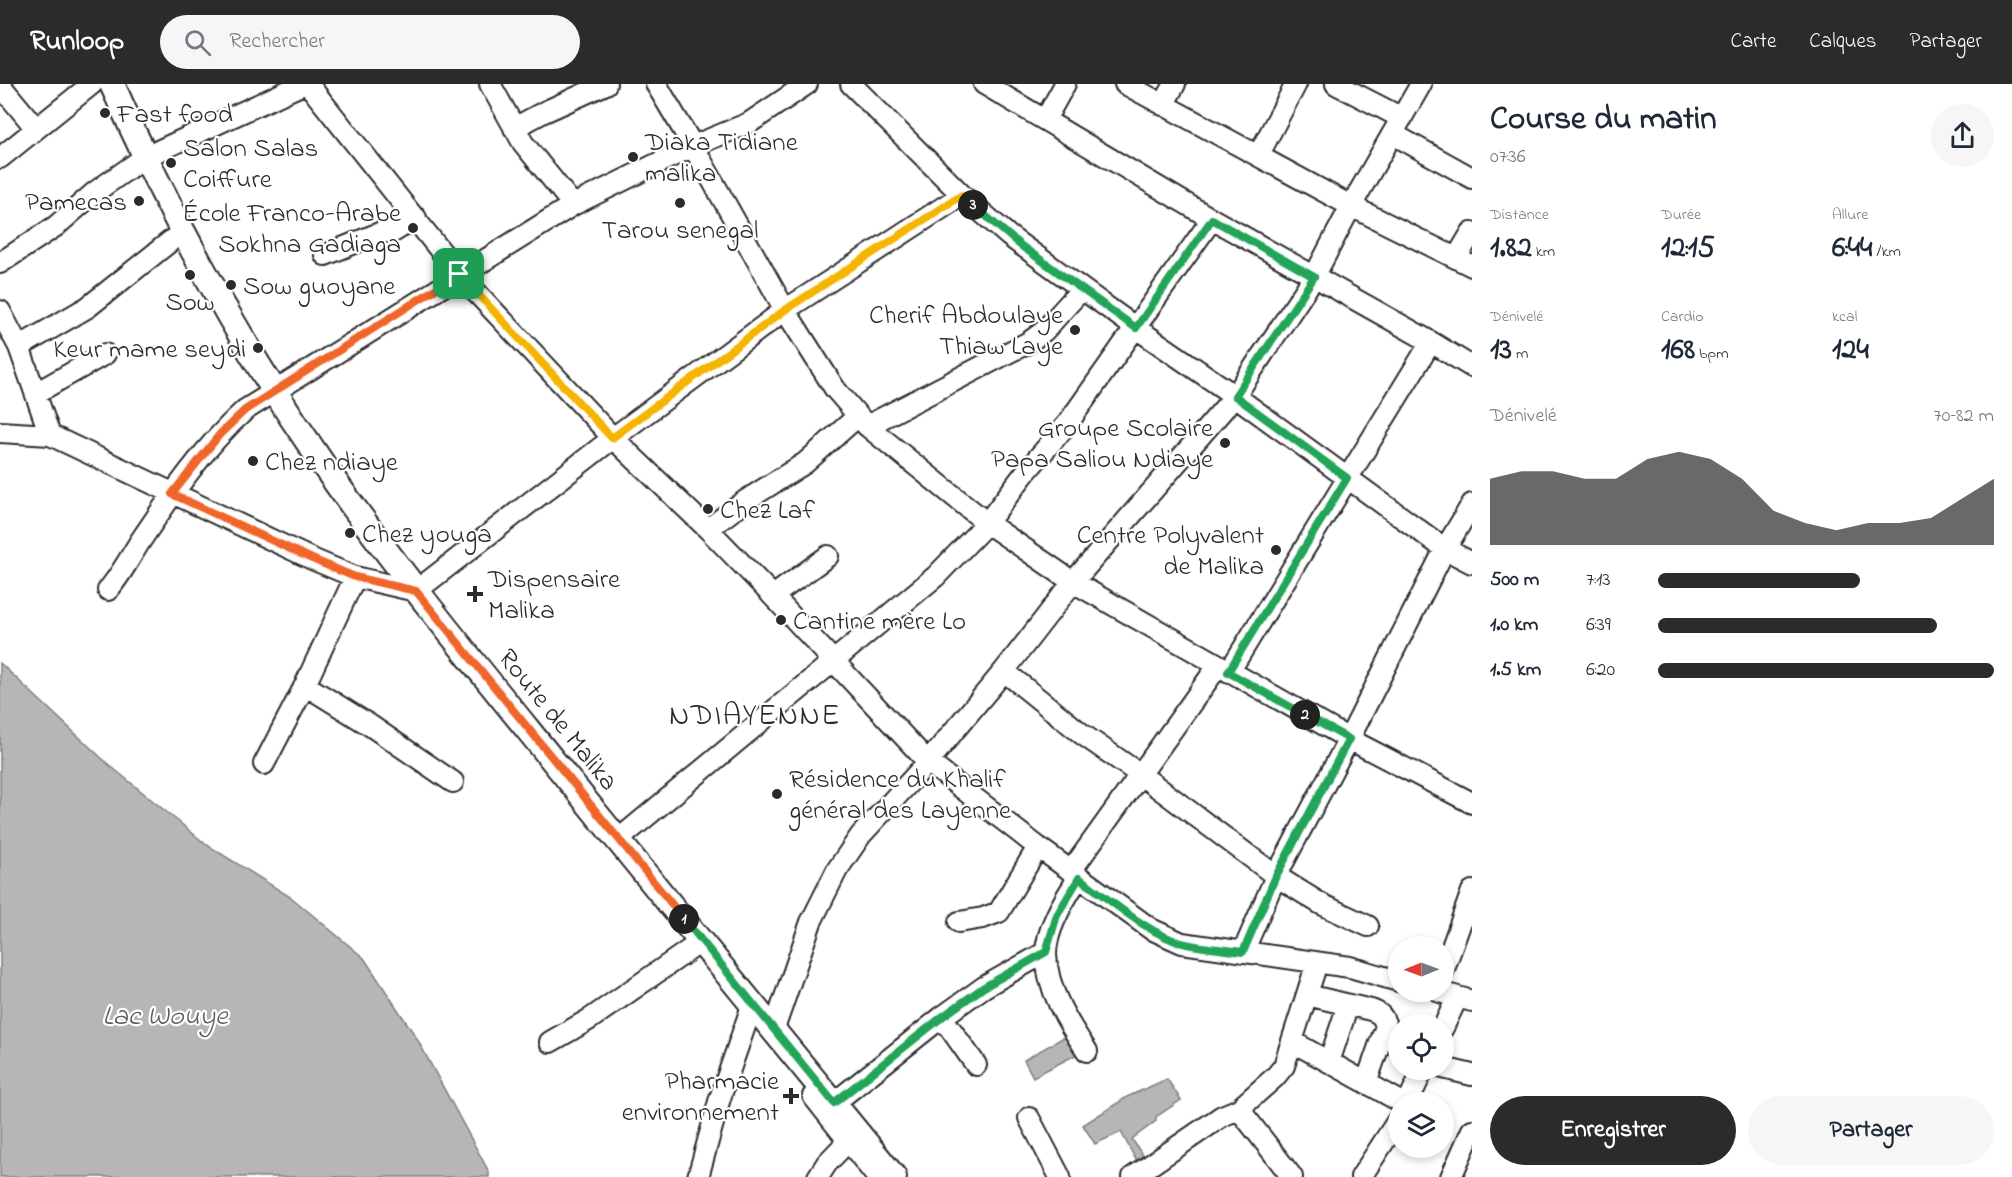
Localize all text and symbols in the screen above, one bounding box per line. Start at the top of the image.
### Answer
search box [160,15,580,69]
text: Runloop [30,22,124,63]
icon: search [181,26,214,59]
text: Rechercher [229,26,325,58]
text: Carte [1730,27,1776,57]
text: Calques [1809,27,1876,57]
text: Partager [1909,27,1982,57]
place label: Fast food [116,96,233,135]
text: Course du matin [1490,96,1716,144]
button: share [1931,104,1994,167]
marker: Fast food [98,106,112,120]
place label: Diaka Tidiane malika [644,124,799,194]
place label: Salon Salas Coiffure [183,130,318,200]
text: 07:36 [1490,143,1526,172]
marker: Diaka Tidiane malika [626,150,640,164]
marker: Salon Salas Coiffure [164,156,178,170]
place label: Pamecas [25,184,127,223]
pin: 3 [958,190,988,220]
text: 3 [970,193,976,217]
marker: Pamecas [132,194,146,208]
place label: École Franco-Arabe Sokhna Gadiaga [182,195,402,265]
marker: Tarou senegal [673,196,687,210]
text: Distance [1490,203,1549,227]
text: Durée [1661,203,1701,227]
text: Allure [1832,203,1868,227]
place label: Tarou senegal [601,212,759,251]
marker: École Franco-Arabe Sokhna Gadiaga [406,221,420,235]
text: 1.82 [1490,227,1532,271]
text: 12:15 [1661,227,1715,271]
text: 6:44 [1832,227,1872,271]
text: km [1532,240,1555,264]
text: /km [1872,240,1901,264]
pin [433,248,484,299]
icon: arrive [442,257,475,290]
marker: Sow [183,268,197,282]
place label: Sow guoyane [243,268,396,307]
marker: Sow guoyane [224,278,238,292]
place label: Sow [165,284,215,323]
place label: Cherif Abdoulaye Thiaw Laye [869,297,1064,367]
text: Dénivelé [1490,305,1543,329]
text: Cardio [1661,305,1704,329]
text: kcal [1832,305,1857,329]
marker: Cherif Abdoulaye Thiaw Laye [1068,323,1082,337]
text: 13 [1490,329,1512,373]
text: 168 [1661,329,1695,373]
text: 124 [1832,329,1869,373]
place label: Keur mame seydi [53,331,246,370]
marker: Keur mame seydi [251,341,265,355]
text: m [1512,342,1528,366]
text: bpm [1695,342,1729,366]
text: Dénivelé [1490,402,1557,431]
text: 70–82 m [1933,402,1994,431]
place label: Groupe Scolaire Papa Saliou Ndiaye [991,410,1214,480]
marker: Groupe Scolaire Papa Saliou Ndiaye [1218,436,1232,450]
place label: Chez ndiaye [265,444,399,483]
marker: Chez ndiaye [246,454,260,468]
place label: Chez Laf [720,492,815,531]
marker: Chez Laf [701,502,715,516]
place label: Chez youga [362,516,492,555]
place label: Centre Polyvalent de Malika [1077,517,1264,587]
marker: Chez youga [343,526,357,540]
marker: Centre Polyvalent de Malika [1269,543,1283,557]
place label: Dispensaire Malika [487,561,621,631]
text: 500 m [1490,566,1539,595]
text: 7:13 [1586,566,1611,595]
marker: Dispensaire Malika [466,585,484,603]
place label: Cantine mère Lo [793,603,966,642]
text: 1.0 km [1490,611,1538,640]
text: 6:39 [1586,611,1611,640]
marker: Cantine mère Lo [774,613,788,627]
street label: Route de Malika [487,641,627,800]
text: 1.5 km [1490,656,1541,685]
text: 6:20 [1586,656,1615,685]
district label: NDIAYENNE [669,695,841,739]
pin: 2 [1290,700,1320,730]
text: 2 [1301,703,1309,727]
place label: Résidence du Khalif général des Layenne [788,761,1012,831]
marker: Résidence du Khalif général des Layenne [770,787,784,801]
pin: 1 [669,904,699,934]
text: 1 [681,907,687,931]
north arrow [1388,936,1454,1002]
map controls [1388,936,1454,1158]
water label: Lac Wouye [102,997,229,1038]
button: locate [1388,1014,1454,1080]
place label: Pharmacie environnement [622,1063,780,1133]
marker: Pharmacie environnement [784,1089,798,1103]
button: layers [1388,1092,1454,1158]
button: Enregistrer [1490,1096,1736,1165]
button: Partager [1748,1096,1994,1165]

